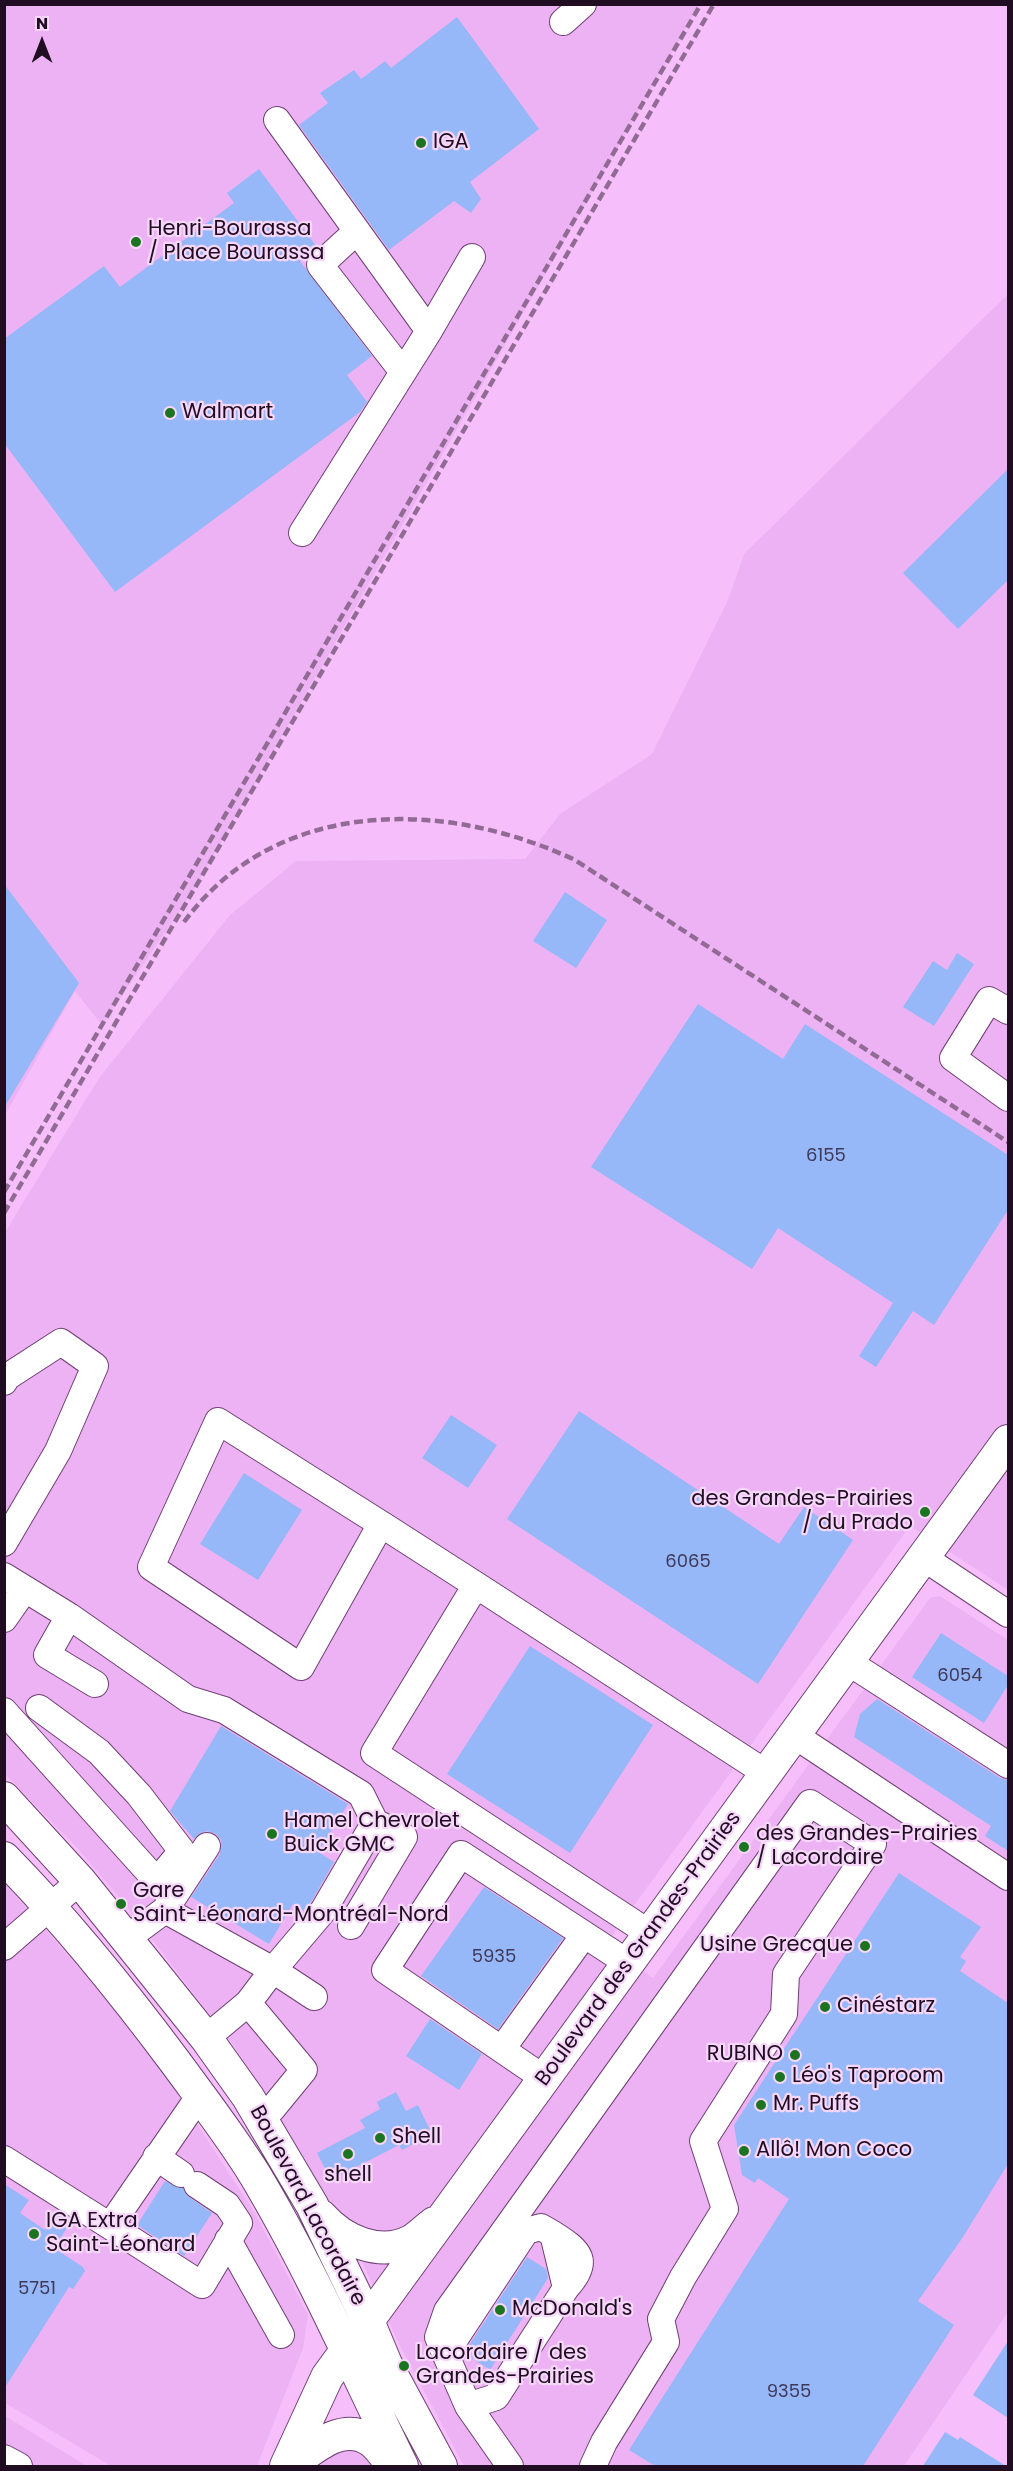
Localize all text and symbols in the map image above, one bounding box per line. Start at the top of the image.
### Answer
north arrow [12,12,72,72]
text: N [36,12,48,35]
place label: IGA [433,130,469,156]
marker: IGA [414,136,428,150]
place label: Henri-Bourassa / Place Bourassa [148,217,324,267]
marker: Henri-Bourassa / Place Bourassa [129,235,143,249]
place label: Walmart [182,400,273,426]
marker: Walmart [163,406,177,420]
house number: 6155 [806,1145,846,1167]
place label: des Grandes-Prairies / du Prado [691,1487,913,1537]
marker: des Grandes-Prairies / du Prado [918,1505,932,1519]
house number: 6065 [665,1551,711,1573]
house number: 6054 [937,1665,983,1687]
street label: Boulevard des Grandes-Prairies [531,1807,747,2091]
place label: Hamel Chevrolet Buick GMC [284,1809,460,1859]
place label: des Grandes-Prairies / Lacordaire [756,1822,978,1872]
marker: Hamel Chevrolet Buick GMC [265,1827,279,1841]
marker: des Grandes-Prairies / Lacordaire [737,1840,751,1854]
place label: Gare Saint-Léonard-Montréal-Nord [133,1879,449,1929]
marker: Gare Saint-Léonard-Montréal-Nord [114,1897,128,1911]
place label: Usine Grecque [700,1933,853,1959]
marker: Usine Grecque [858,1939,872,1953]
house number: 5935 [472,1946,516,1968]
place label: Cinéstarz [837,1994,935,2020]
marker: Cinéstarz [818,2000,832,2014]
place label: RUBINO [707,2042,783,2068]
marker: RUBINO [788,2048,802,2062]
place label: Léo's Taproom [792,2064,944,2090]
marker: Léo's Taproom [773,2070,787,2084]
place label: Mr. Puffs [773,2092,859,2118]
marker: Mr. Puffs [754,2098,768,2112]
street label: Boulevard Lacordaire [243,2102,371,2310]
place label: Shell [392,2125,441,2151]
marker: Shell [373,2131,387,2145]
place label: Allô! Mon Coco [756,2138,912,2164]
marker: Allô! Mon Coco [737,2144,751,2158]
marker: shell [341,2147,355,2161]
place label: shell [324,2163,372,2189]
place label: IGA Extra Saint-Léonard [46,2209,196,2259]
marker: IGA Extra Saint-Léonard [27,2227,41,2241]
house number: 5751 [18,2278,56,2300]
place label: McDonald's [512,2297,632,2323]
marker: McDonald's [493,2303,507,2317]
place label: Lacordaire / des Grandes-Prairies [416,2341,594,2391]
marker: Lacordaire / des Grandes-Prairies [397,2359,411,2373]
house number: 9355 [767,2381,811,2403]

